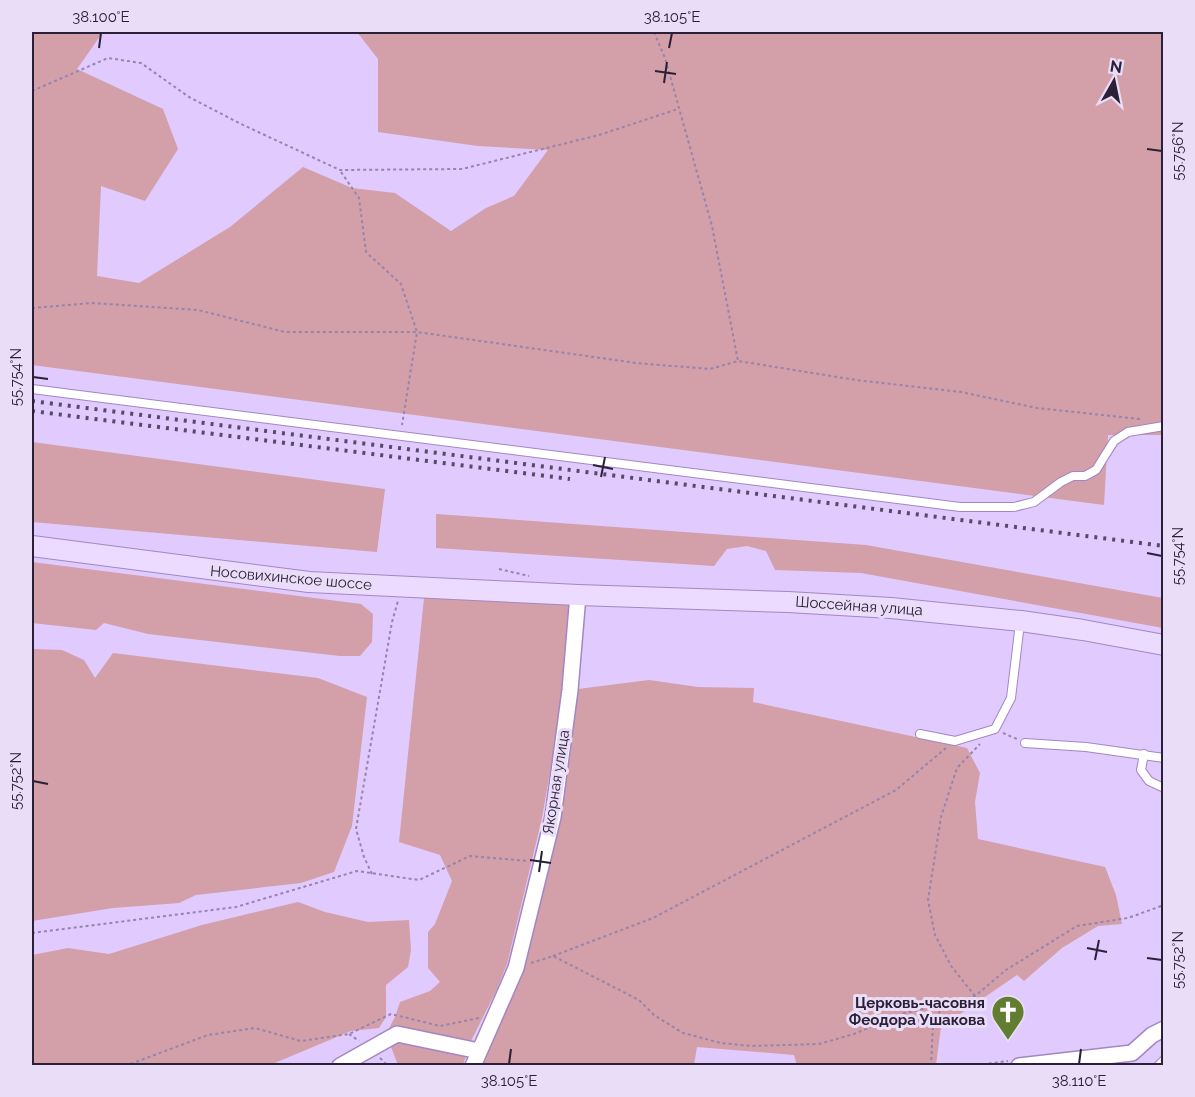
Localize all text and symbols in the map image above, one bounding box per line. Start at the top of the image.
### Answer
text: 38.100°E [72,8,130,26]
text: 38.105°E [644,8,700,26]
north arrow [1084,51,1144,111]
text: N [1109,56,1124,77]
text: 55.756°N [1169,121,1187,181]
text: 55.754°N [7,348,25,406]
text: 55.754°N [1169,527,1187,585]
street label: Носовихинское шоссе [209,562,373,594]
street label: Шоссейная улица [795,593,923,619]
street label: Якорная улица [539,728,573,836]
text: 55.752°N [7,752,25,810]
text: 55.752°N [1169,931,1187,989]
place label: Церковь-часовня Феодора Ушакова [849,994,985,1029]
church icon: Церковь-часовня Феодора Ушакова [990,994,1026,1041]
text: 38.105°E [481,1072,537,1090]
text: 38.110°E [1052,1072,1106,1090]

